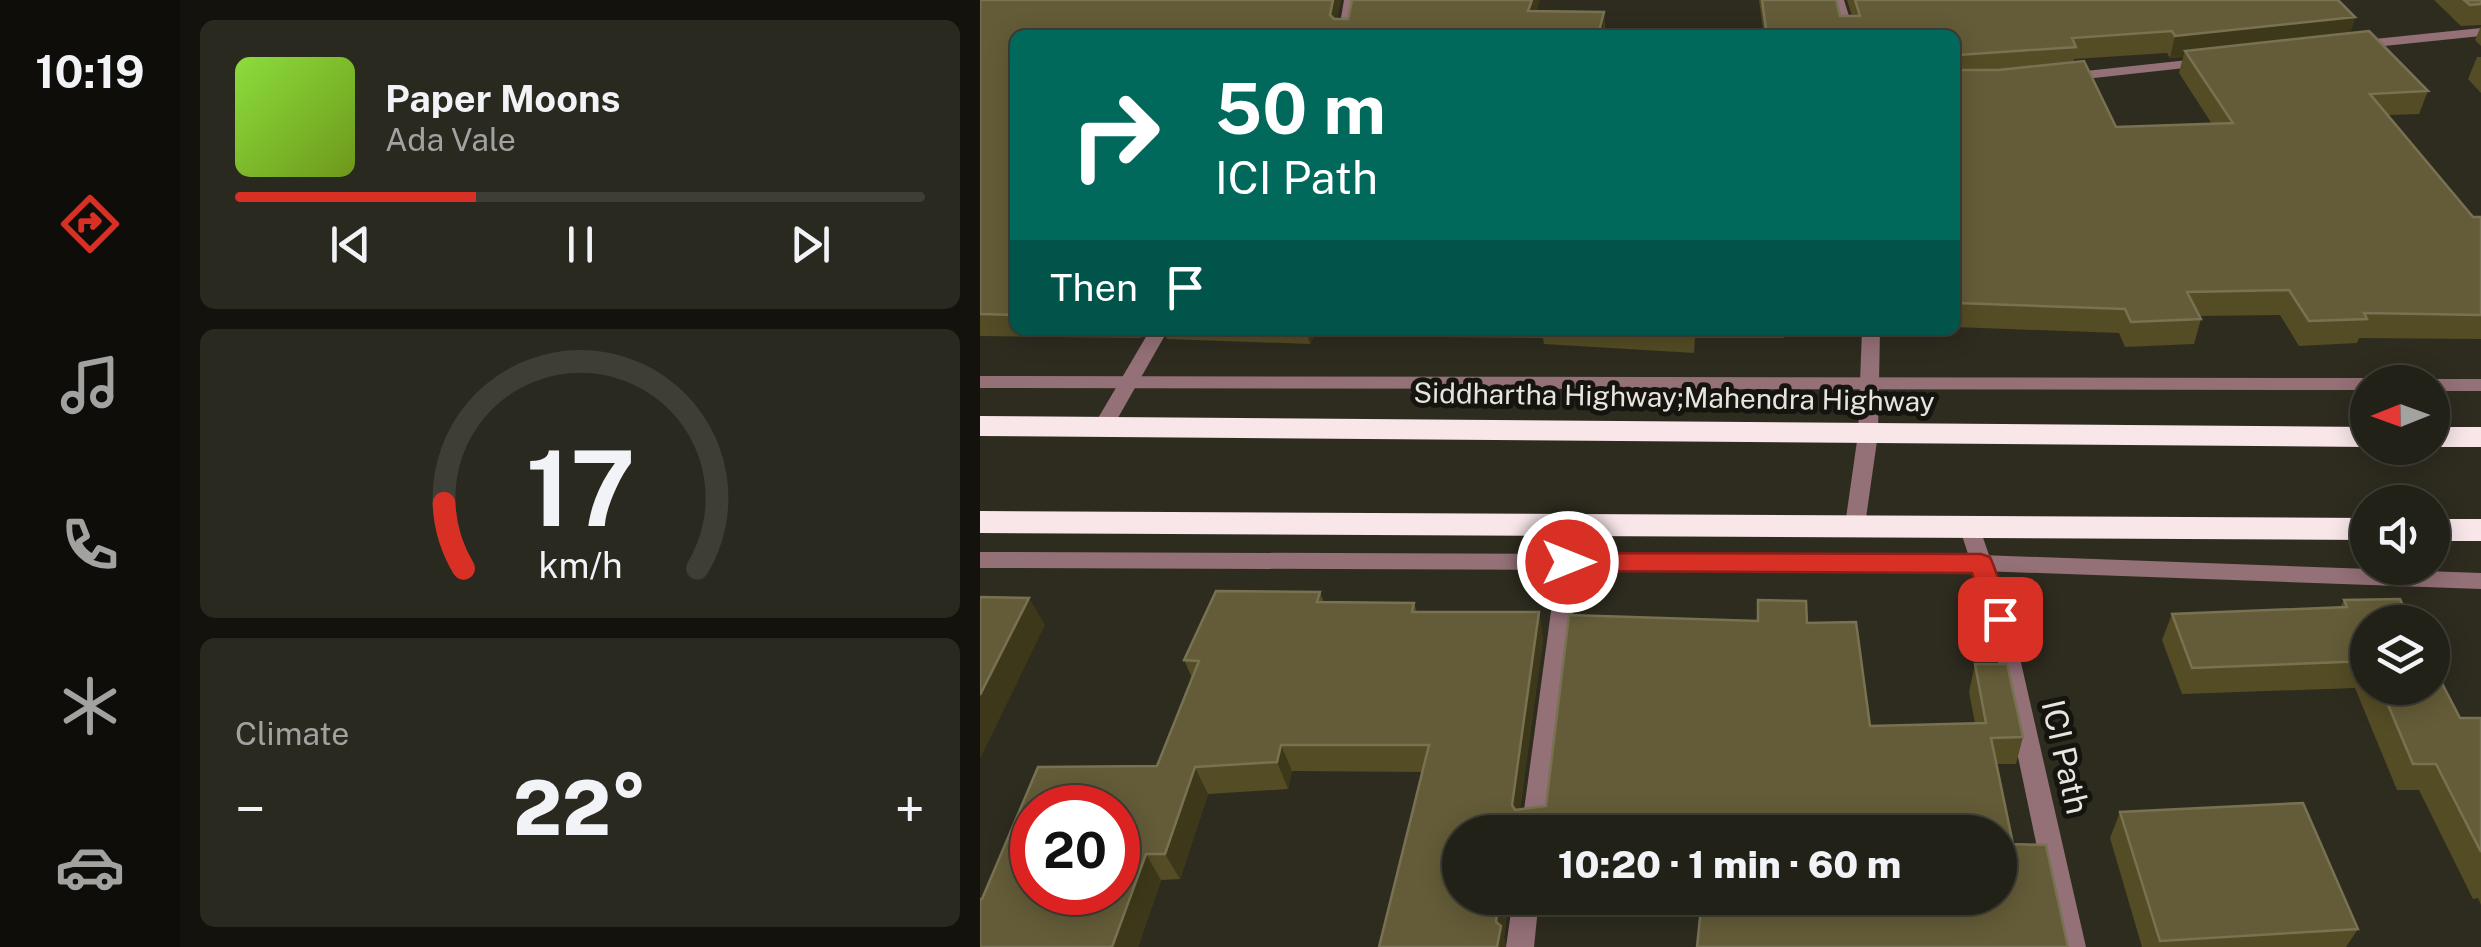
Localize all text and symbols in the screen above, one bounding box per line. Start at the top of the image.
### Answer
text: 10:19 [35,45,145,98]
text: 50 m [1215,67,1386,150]
icon: right [1050,70,1180,200]
text: Paper Moons [385,76,620,121]
text: Ada Vale [385,121,516,158]
text: ICI Path [1215,151,1378,204]
icon: directions [55,189,125,259]
icon: previous [323,217,378,272]
icon: pause [553,217,608,272]
icon: next [783,217,838,272]
icon: arrive [1158,260,1213,315]
text: Then [1050,265,1138,310]
icon: music [55,350,125,420]
north arrow [2350,365,2450,465]
map controls [2350,365,2450,705]
street label: Siddhartha Highway;Mahendra Highway [1413,375,1935,418]
text: 17 [525,427,635,549]
button: sound [2350,485,2450,585]
icon: phone [55,510,125,580]
position arrow [1516,510,1620,614]
text: km/h [538,544,622,586]
pin [1958,577,2043,662]
icon: arrive [1973,592,2028,647]
button: layers [2350,605,2450,705]
icon: climate [55,671,125,741]
street label: ICI Path [2034,696,2097,818]
text: Climate [235,715,349,752]
text: 22° [513,764,647,852]
text: − [235,777,266,841]
text: + [895,777,925,841]
speed limit sign: 20 [1010,785,1140,915]
icon: car [55,832,125,902]
text: 10:20 · 1 min · 60 m [1558,842,1901,887]

